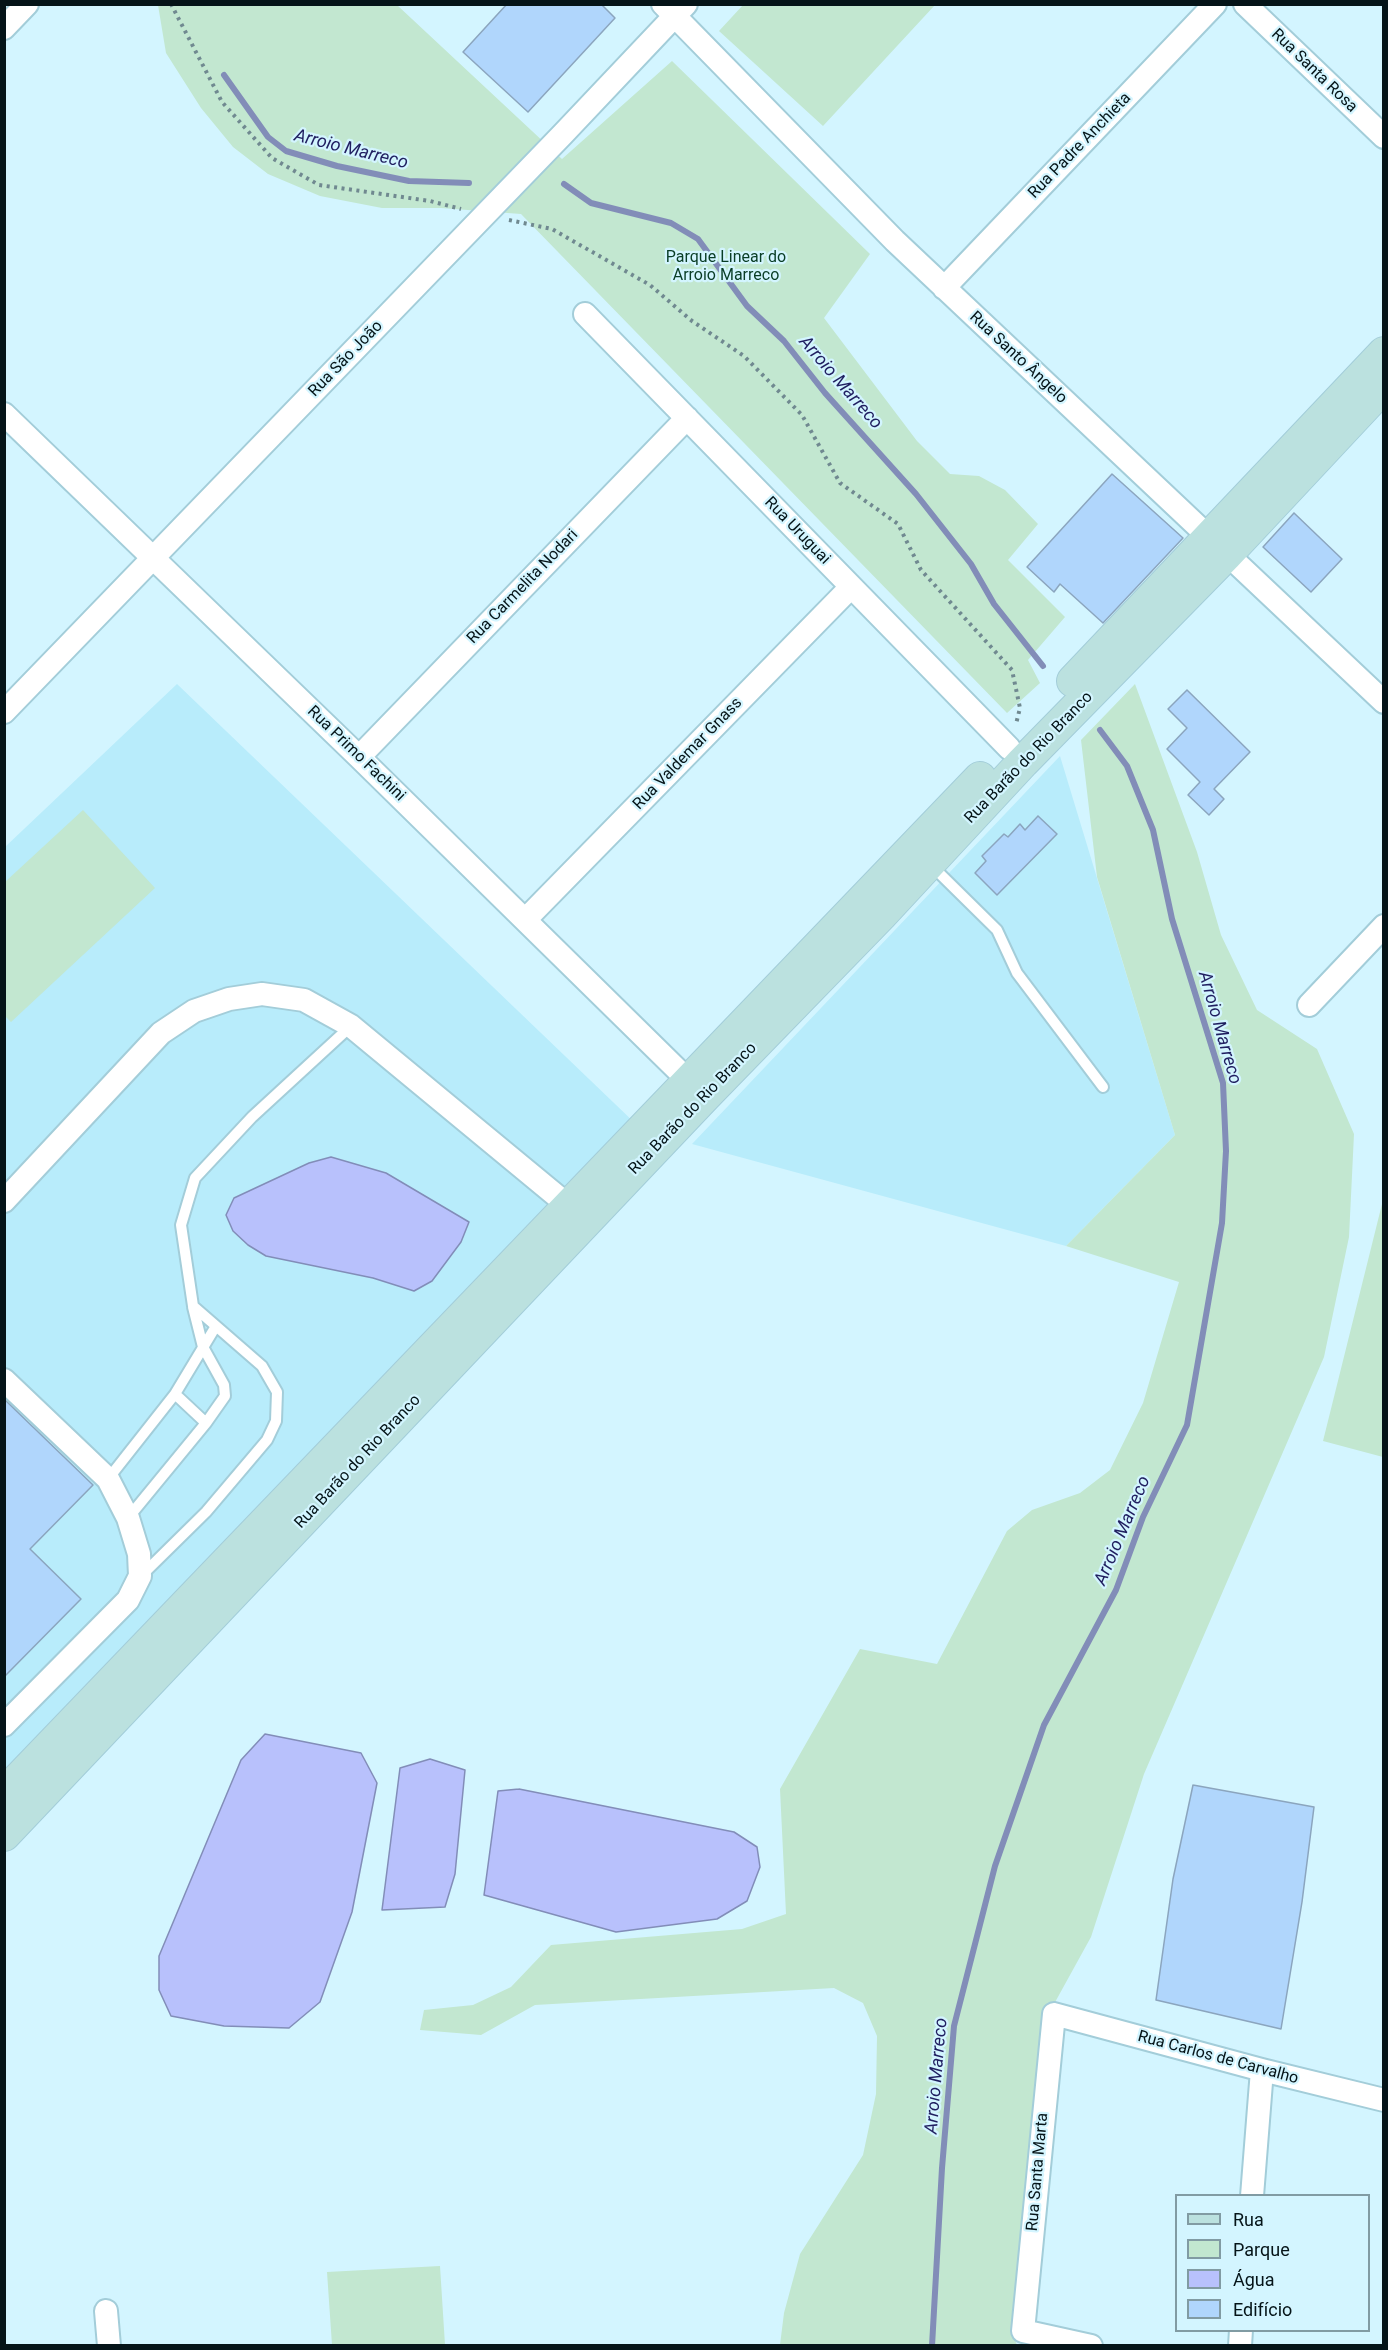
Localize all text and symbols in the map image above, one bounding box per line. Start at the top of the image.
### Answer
street label: Rua Santa Rosa [1267,25,1361,117]
street label: Rua Padre Anchieta [1025,89,1135,203]
water label: Arroio Marreco [292,125,410,175]
park label: Parque Linear do Arroio Marreco [666,248,786,286]
street label: Rua Santo Ângelo [965,308,1071,408]
street label: Rua São João [305,317,387,401]
water label: Arroio Marreco [794,332,886,434]
street label: Rua Uruguai [760,493,834,569]
street label: Rua Carmelita Nodari [463,526,583,648]
street label: Rua Barão do Rio Branco [961,688,1097,828]
street label: Rua Valdemar Gnass [630,694,746,814]
street label: Rua Primo Fachini [303,702,409,806]
water label: Arroio Marreco [1193,969,1245,1087]
street label: Rua Barão do Rio Branco [625,1039,761,1179]
street label: Rua Barão do Rio Branco [291,1391,425,1533]
water label: Arroio Marreco [1090,1473,1156,1589]
water label: Arroio Marreco [921,2017,953,2135]
street label: Rua Carlos de Carvalho [1136,2027,1300,2089]
street label: Rua Santa Marta [1023,2112,1053,2232]
legend [1175,2194,1370,2332]
text: Rua [1233,2209,1264,2230]
text: Parque [1233,2239,1290,2260]
text: Água [1233,2269,1275,2290]
text: Edifício [1233,2299,1292,2320]

